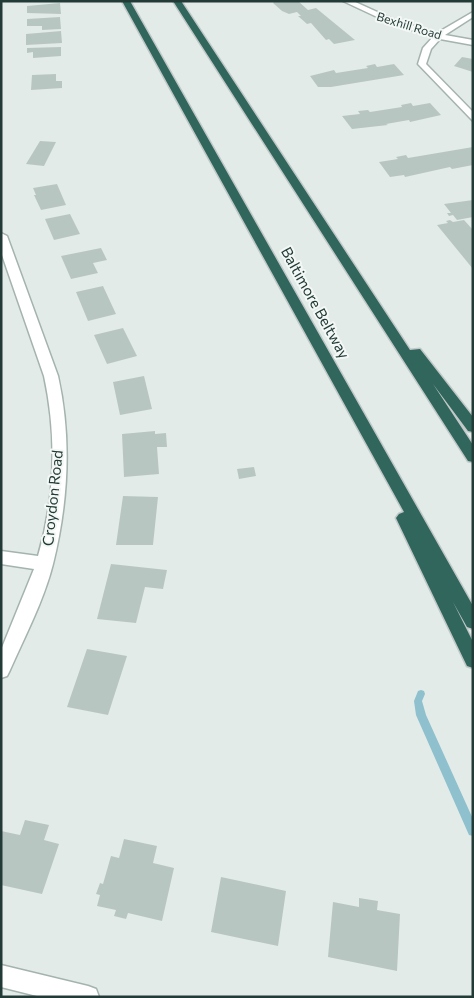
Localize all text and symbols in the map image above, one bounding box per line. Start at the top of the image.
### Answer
street label: Bexhill Road [375,9,443,42]
street label: Baltimore Beltway [278,244,354,362]
street label: Croydon Road [38,449,66,547]

